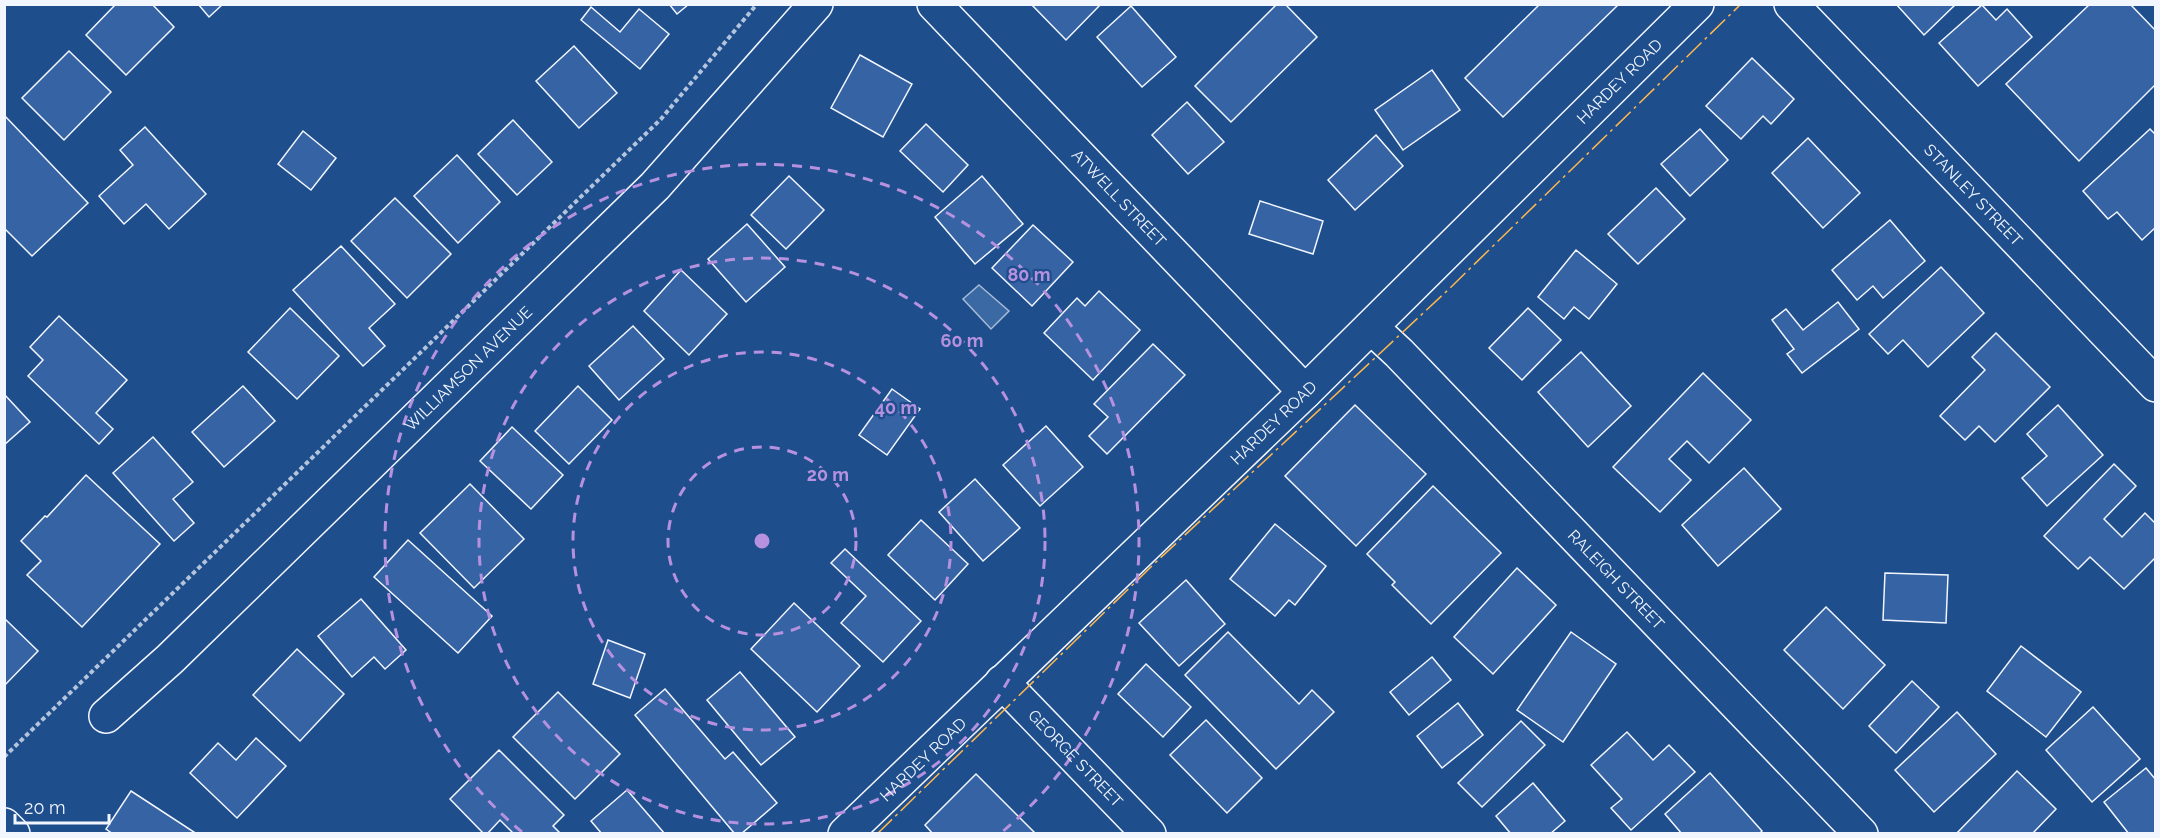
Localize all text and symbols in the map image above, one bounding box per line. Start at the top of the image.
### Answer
street label: HARDEY ROAD [1573,35,1666,128]
street label: STANLEY STREET [1920,140,2027,250]
street label: ATWELL STREET [1068,145,1170,251]
text: 80 m [1007,264,1051,285]
street label: WILLIAMSON AVENUE [401,302,536,435]
text: 60 m [940,330,984,351]
street label: HARDEY ROAD [1226,377,1321,469]
text: 40 m [875,397,917,418]
text: 20 m [807,464,849,485]
street label: RALEIGH STREET [1564,526,1668,634]
centre of rings [752,531,772,551]
street label: GEORGE STREET [1024,706,1127,811]
street label: HARDEY ROAD [876,714,970,805]
scale bar [15,787,110,825]
text: 20 m [24,797,66,818]

